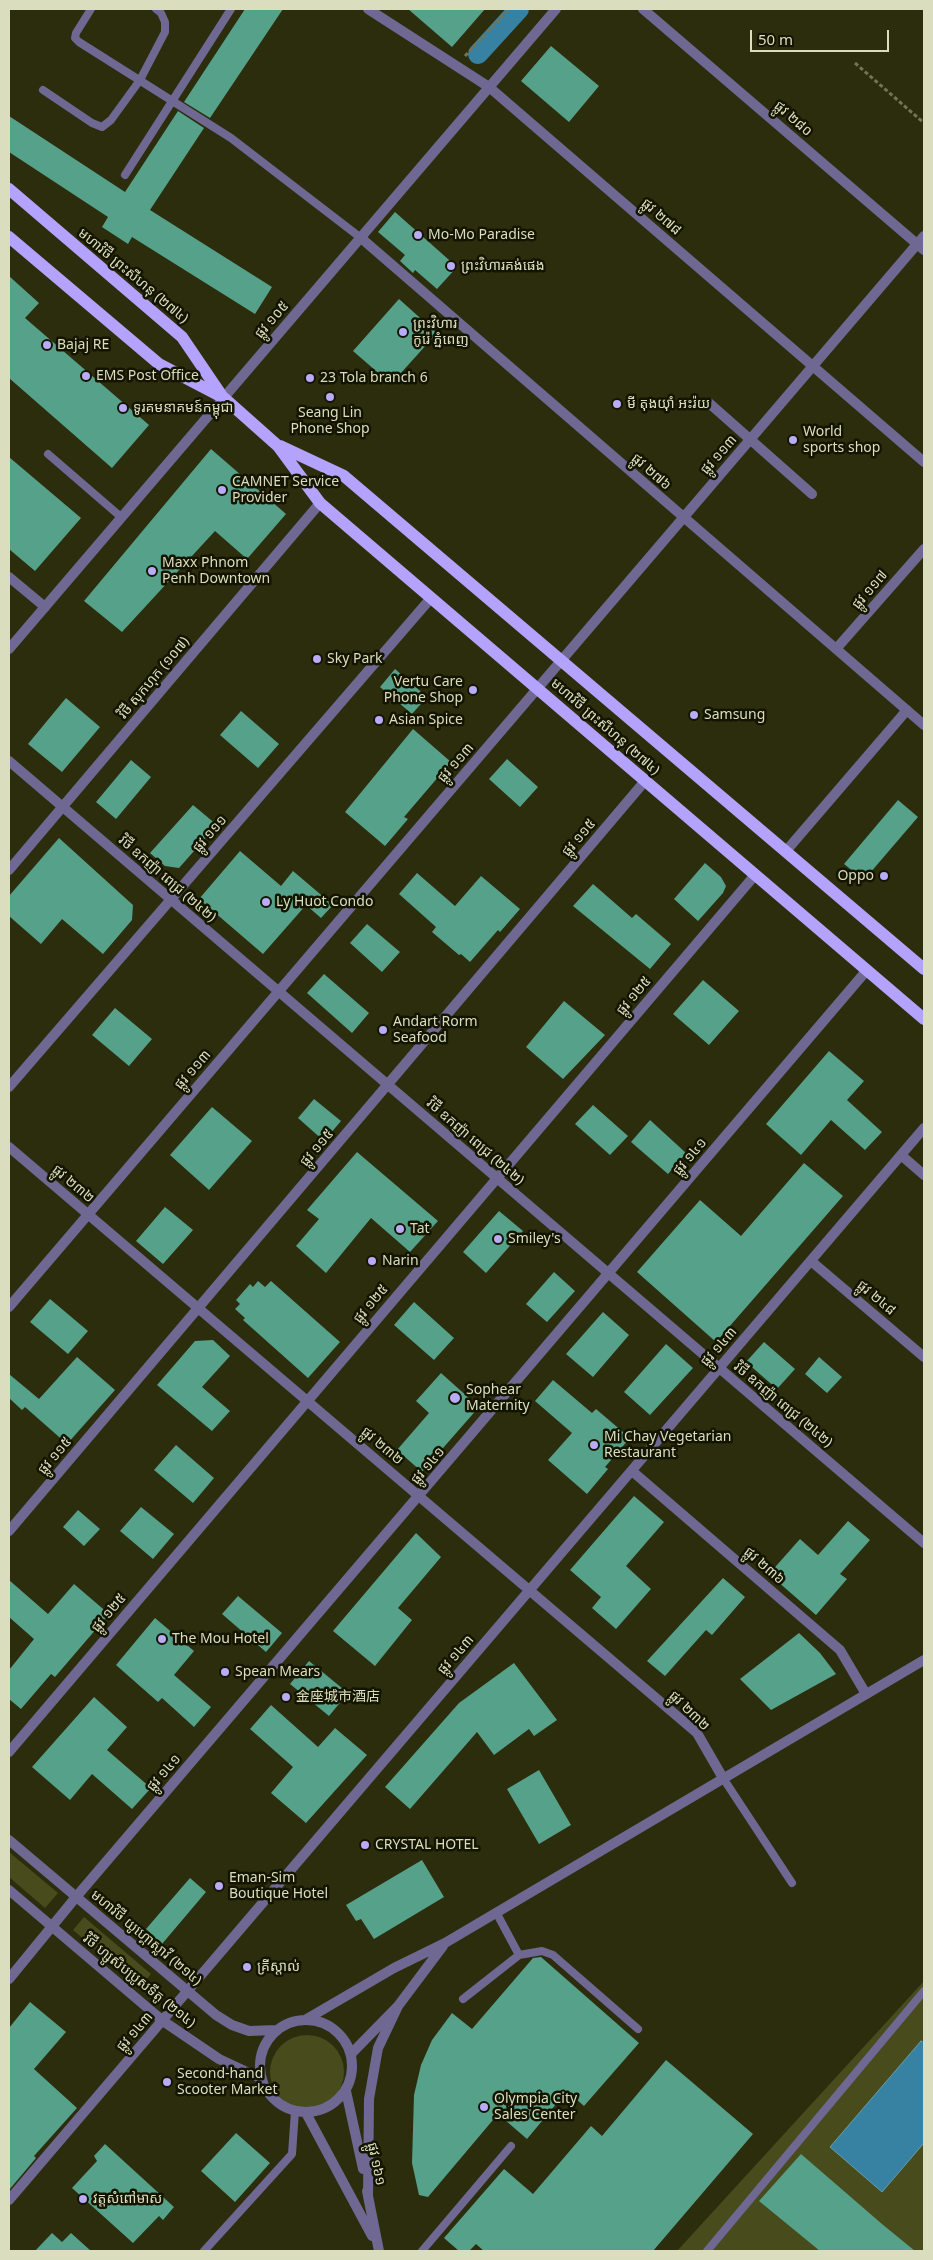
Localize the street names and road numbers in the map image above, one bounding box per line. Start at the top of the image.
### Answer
street label: ផ្លូវ ២៨០ [770,98,816,140]
street label: ផ្លូវ ២៧៨ [638,195,684,239]
street label: មហាវិថី ព្រះសីហនុ (២៧៤) [75,225,191,327]
street label: ផ្លូវ ១០៥ [251,298,293,342]
street label: ផ្លូវ ១១៣ [697,432,741,478]
street label: ផ្លូវ ២៧៦ [628,450,674,494]
street label: ផ្លូវ ១១៧ [849,567,891,613]
street label: វិថី សុកហុក (១០៧) [115,634,193,722]
street label: មហាវិថី ព្រះសីហនុ (២៧៤) [547,675,663,779]
street label: ផ្លូវ ១១៣ [434,740,478,786]
street label: ផ្លូវ ១១១ [189,812,231,856]
street label: ផ្លូវ ១១៥ [558,816,600,860]
street label: វិថី ឧកញ៉ា ពេជ្រ (២៤២) [115,832,219,926]
street label: ផ្លូវ ១២៥ [613,973,655,1019]
street label: ផ្លូវ ១១៣ [171,1047,215,1093]
street label: វិថី ឧកញ៉ា ពេជ្រ (២៤២) [423,1095,527,1189]
street label: ផ្លូវ ១១៥ [296,1126,338,1170]
street label: ផ្លូវ ១៤១ [669,1135,711,1179]
street label: ផ្លូវ ២៣២ [48,1161,98,1207]
street label: ផ្លូវ ២៤៨ [853,1277,899,1319]
street label: ផ្លូវ ១២៥ [350,1281,392,1327]
street label: ផ្លូវ ១៤៣ [697,1324,741,1370]
street label: វិថី ឧកញ៉ា ពេជ្រ (២៤២) [730,1359,836,1451]
street label: ផ្លូវ ២៣២ [357,1423,407,1469]
street label: ផ្លូវ ១១៥ [34,1434,76,1478]
street label: ផ្លូវ ១៤១ [407,1444,449,1488]
street label: ផ្លូវ ២៣៦ [740,1544,788,1588]
street label: ផ្លូវ ១២៥ [88,1590,130,1636]
street label: ផ្លូវ ១៤៣ [434,1632,478,1678]
street label: ផ្លូវ ២៣២ [665,1688,713,1734]
street label: ផ្លូវ ១៤១ [143,1751,185,1795]
street label: មហាវិថី យូហ្គោស្លាវី (២១៤) [87,1887,205,1989]
street label: វិថី ហ្សូសិបប្រូសទីតូ (២១៤) [79,1931,199,2031]
street label: ផ្លូវ ១៤៣ [113,2009,157,2055]
street label: ផ្លូវ ១៦១ [363,2141,389,2187]

